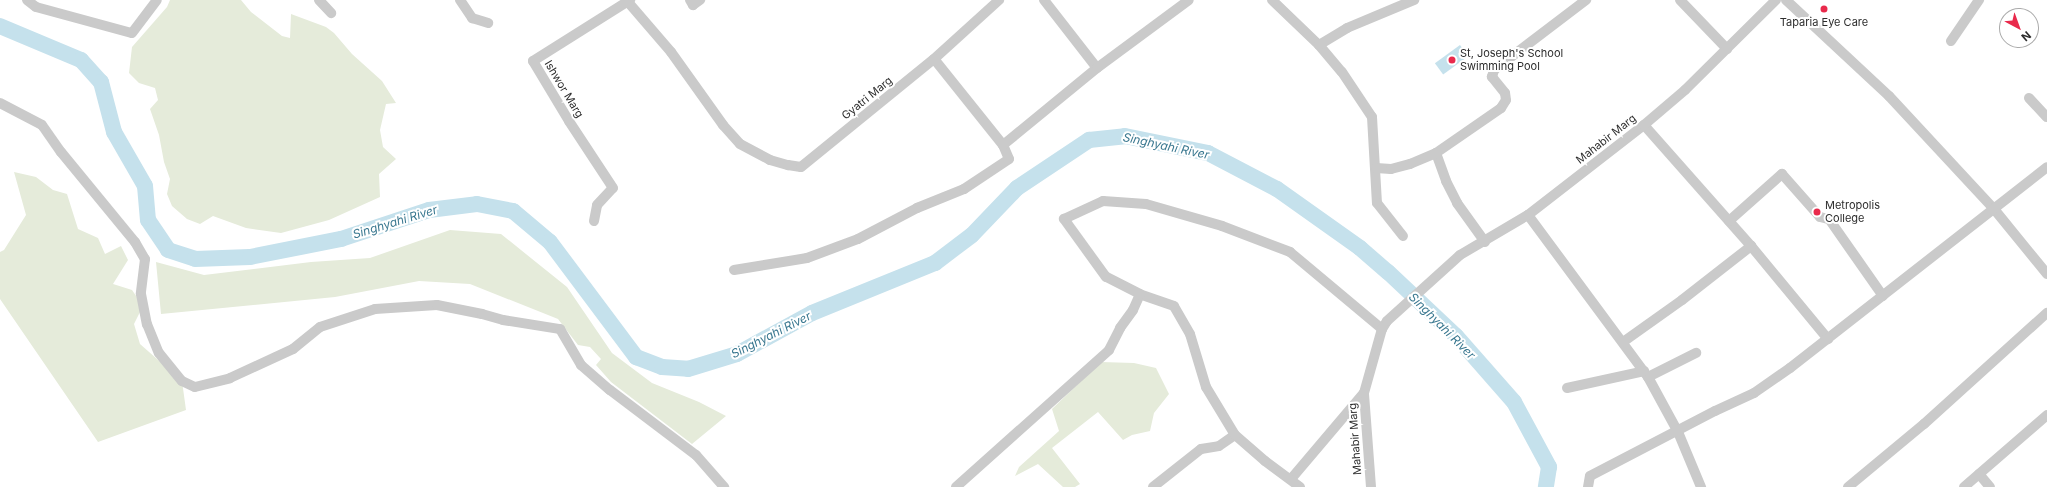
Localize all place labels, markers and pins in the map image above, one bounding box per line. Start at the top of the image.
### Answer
marker: Taparia Eye Care [1819,4,1829,14]
place label: Taparia Eye Care [1780,15,1868,29]
place label: St, Joseph's School Swimming Pool [1460,47,1563,73]
marker: St, Joseph's School Swimming Pool [1447,55,1457,65]
place label: Metropolis College [1825,199,1880,225]
marker: Metropolis College [1812,207,1822,217]

